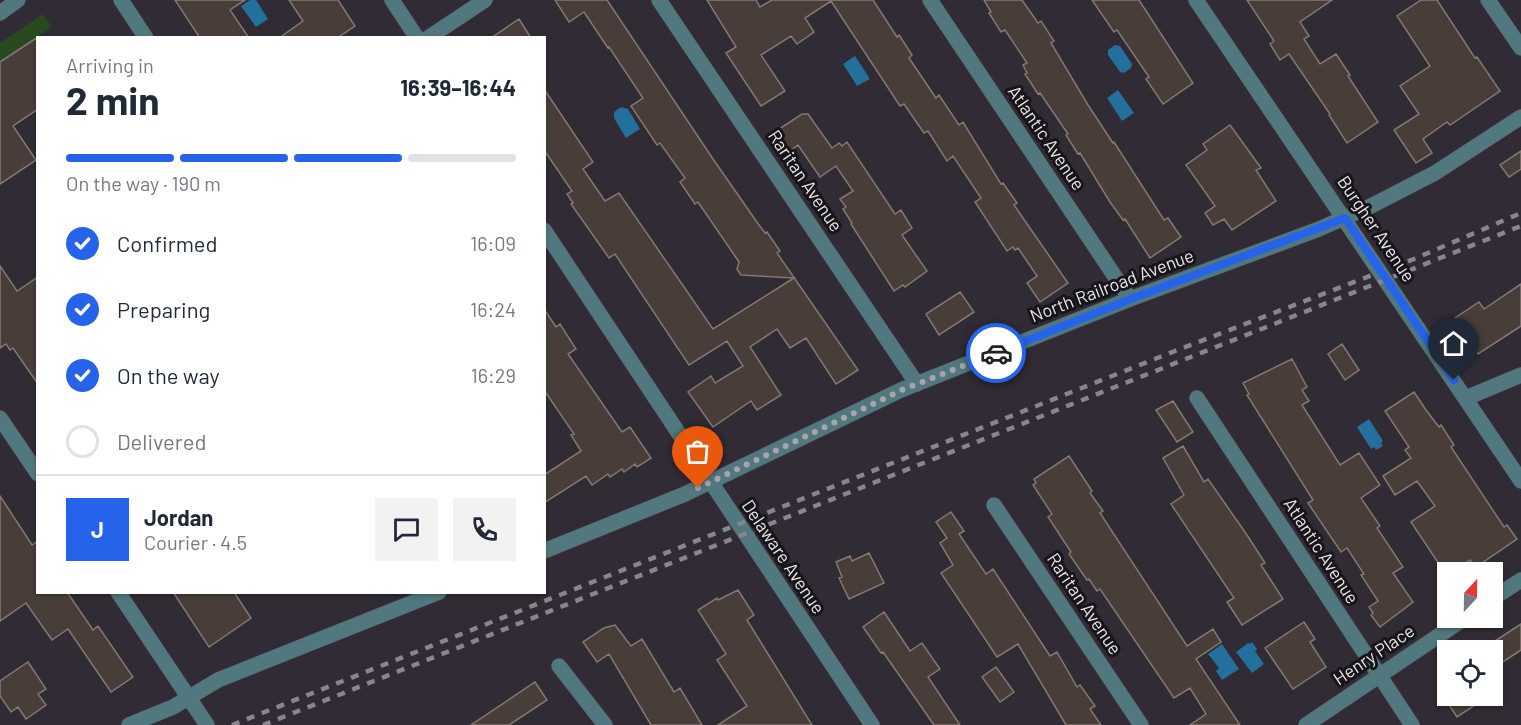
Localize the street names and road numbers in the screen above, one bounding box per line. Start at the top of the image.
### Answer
street label: Atlantic Avenue [1004,81,1090,194]
street label: Raritan Avenue [764,126,848,235]
street label: Burgher Avenue [1333,171,1420,286]
street label: North Railroad Avenue [1027,244,1197,326]
street label: Atlantic Avenue [1279,493,1364,607]
street label: Delaware Avenue [738,495,830,618]
street label: Raritan Avenue [1043,549,1127,658]
street label: Henry Place [1329,619,1418,689]

